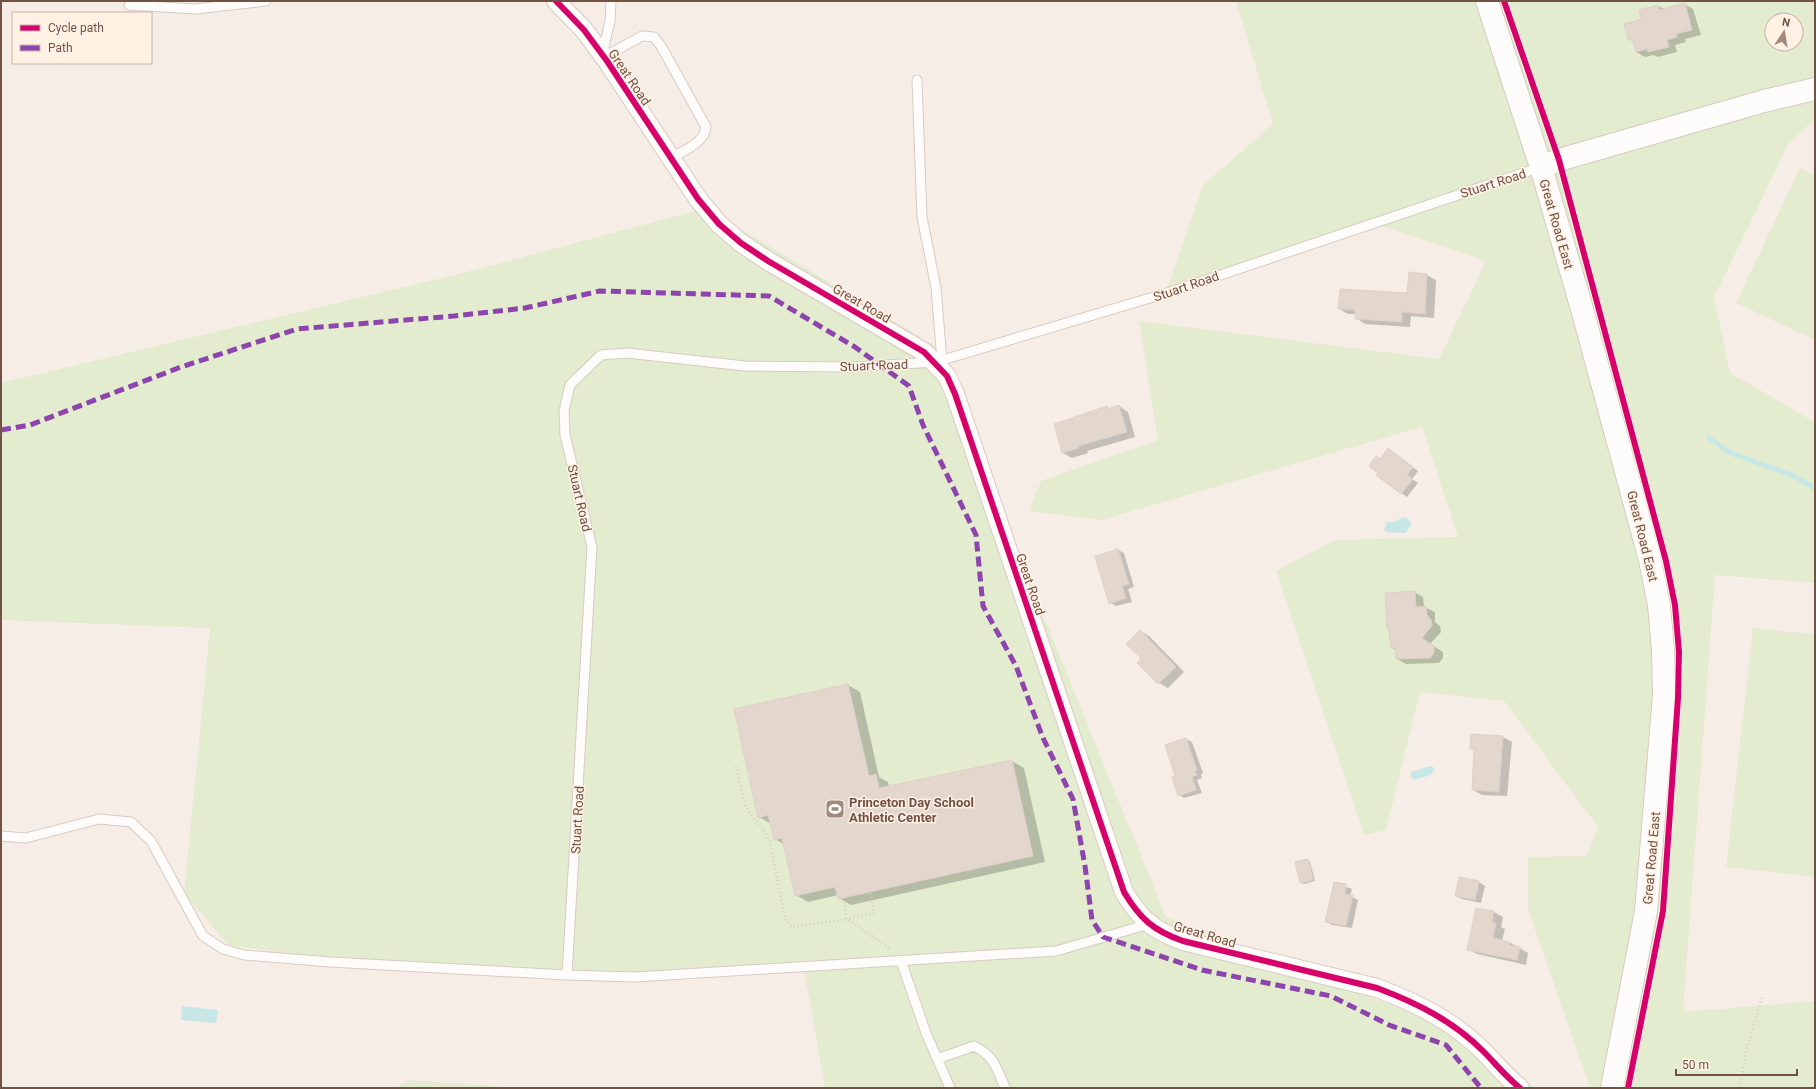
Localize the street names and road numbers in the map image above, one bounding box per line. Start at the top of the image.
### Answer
street label: Great Road [605,46,654,108]
street label: Stuart Road [1458,166,1528,201]
street label: Great Road East [1536,177,1577,271]
street label: Stuart Road [1151,268,1221,305]
street label: Great Road [830,281,893,326]
street label: Stuart Road [840,357,908,374]
street label: Stuart Road [565,463,594,533]
street label: Great Road East [1624,489,1661,583]
street label: Great Road [1013,551,1048,617]
street label: Stuart Road [568,786,587,854]
street label: Great Road East [1640,811,1663,905]
street label: Great Road [1172,918,1238,951]

